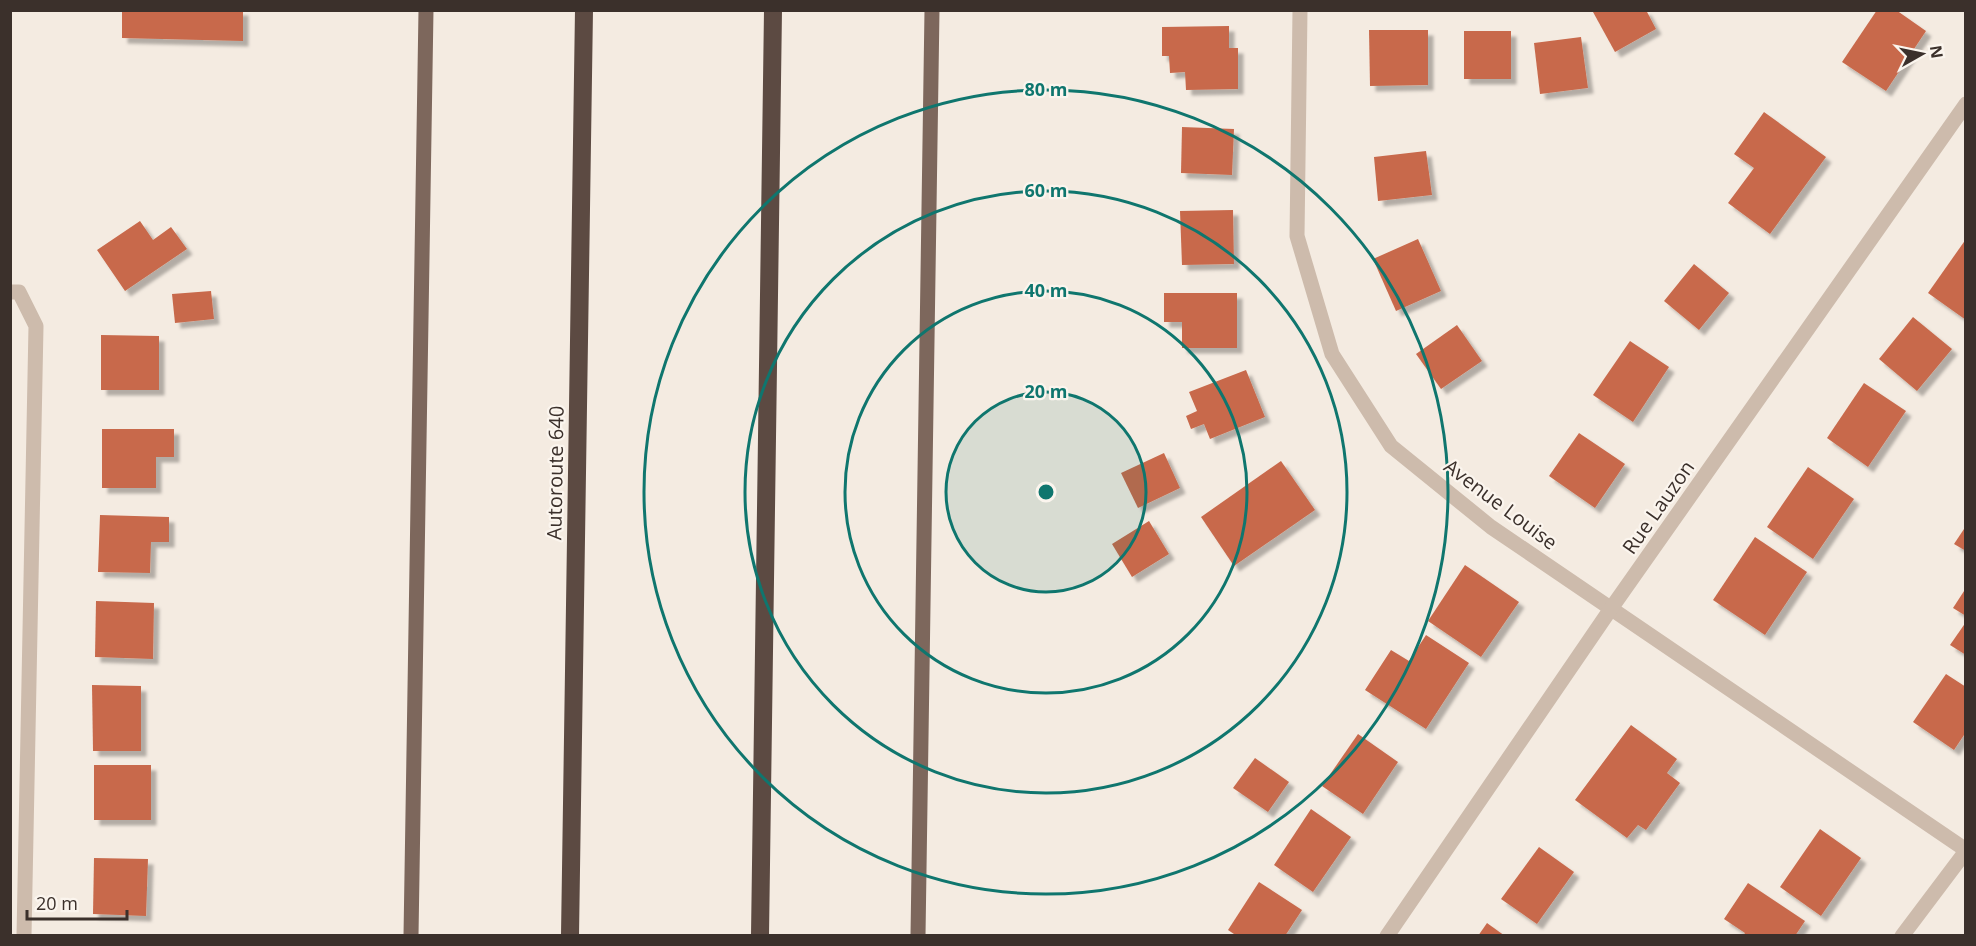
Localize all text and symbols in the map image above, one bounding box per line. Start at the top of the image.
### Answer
north arrow [1892,24,1952,84]
text: N [1925,44,1949,60]
text: 80 m [1025,77,1067,101]
text: 60 m [1025,178,1067,202]
text: 40 m [1025,278,1067,302]
text: 20 m [1025,379,1067,403]
street label: Autoroute 640 [540,406,570,540]
street label: Avenue Louise [1439,452,1563,556]
street label: Rue Lauzon [1616,455,1700,559]
centre of rings [1036,482,1056,502]
scale bar [27,883,128,921]
text: 20 m [36,891,78,915]

